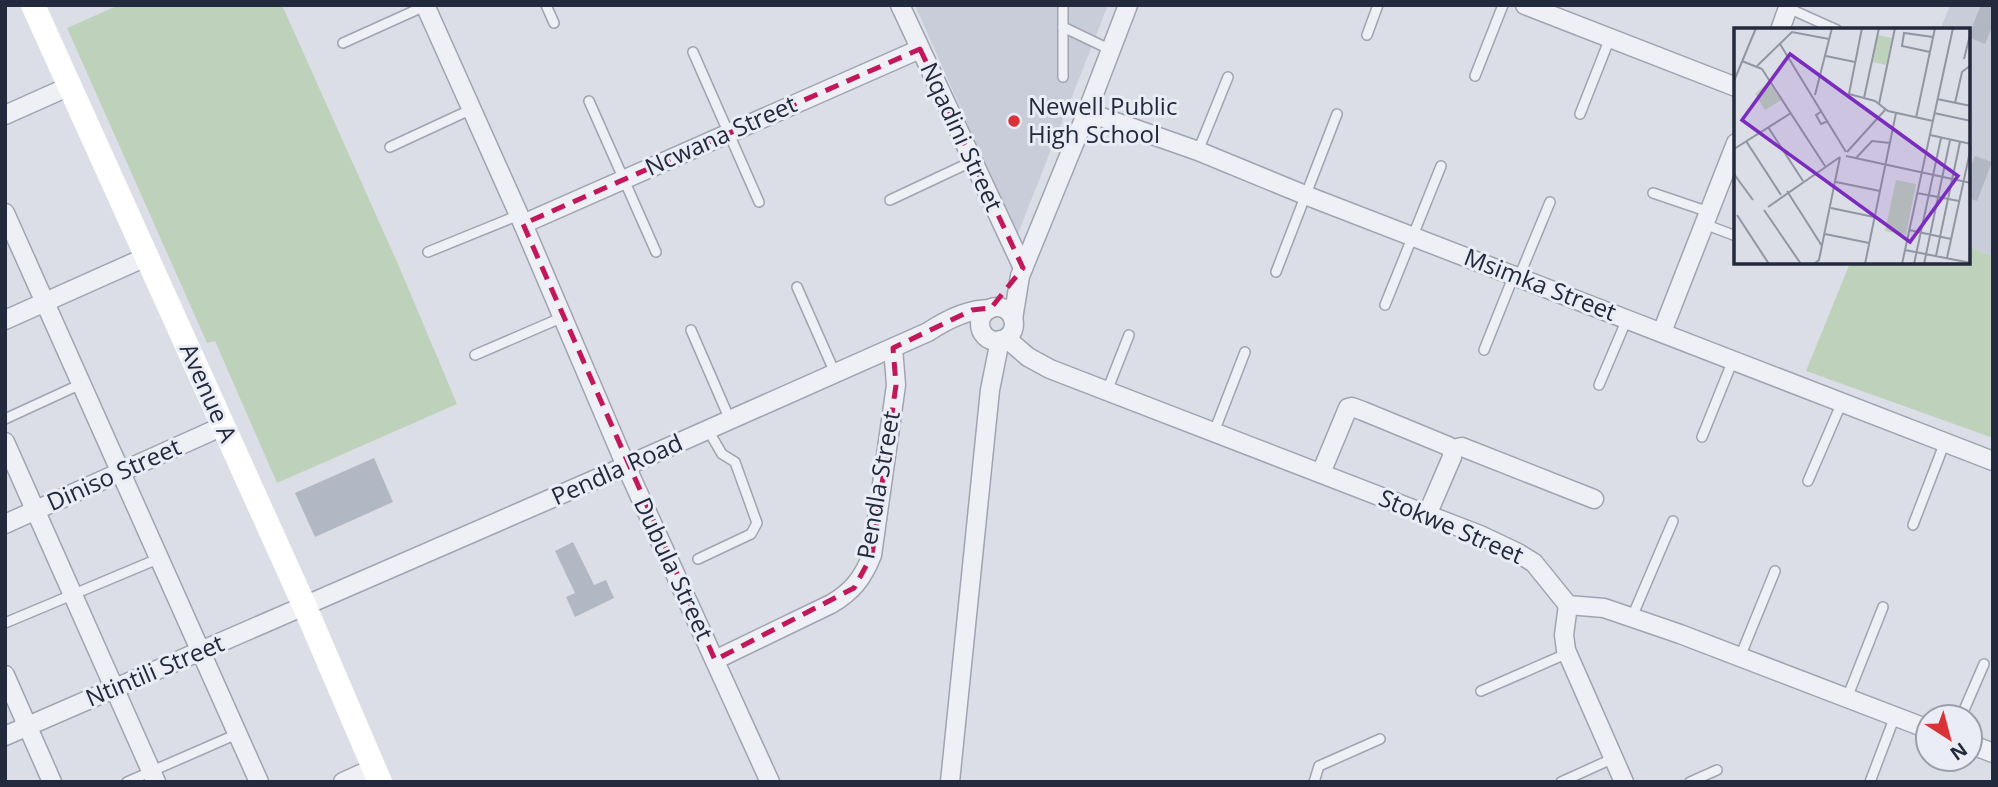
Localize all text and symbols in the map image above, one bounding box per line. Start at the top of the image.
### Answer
inset map [1734,28,1970,264]
street label: Nqadini Street [913,56,1011,216]
street label: Ncwana Street [639,86,801,183]
place label: Newell Public High School [1028,89,1177,150]
marker: Newell Public High School [1006,113,1022,129]
street label: Msimka Street [1460,239,1621,328]
street label: Avenue A [173,338,246,448]
street label: Pendla Street [848,408,907,561]
street label: Pendla Road [546,425,687,512]
street label: Diniso Street [41,429,186,518]
street label: Stokwe Street [1374,480,1529,571]
street label: Dubula Street [627,492,722,645]
street label: Ntintili Street [80,626,229,714]
north arrow [1914,703,1984,773]
text: N [1945,737,1973,767]

